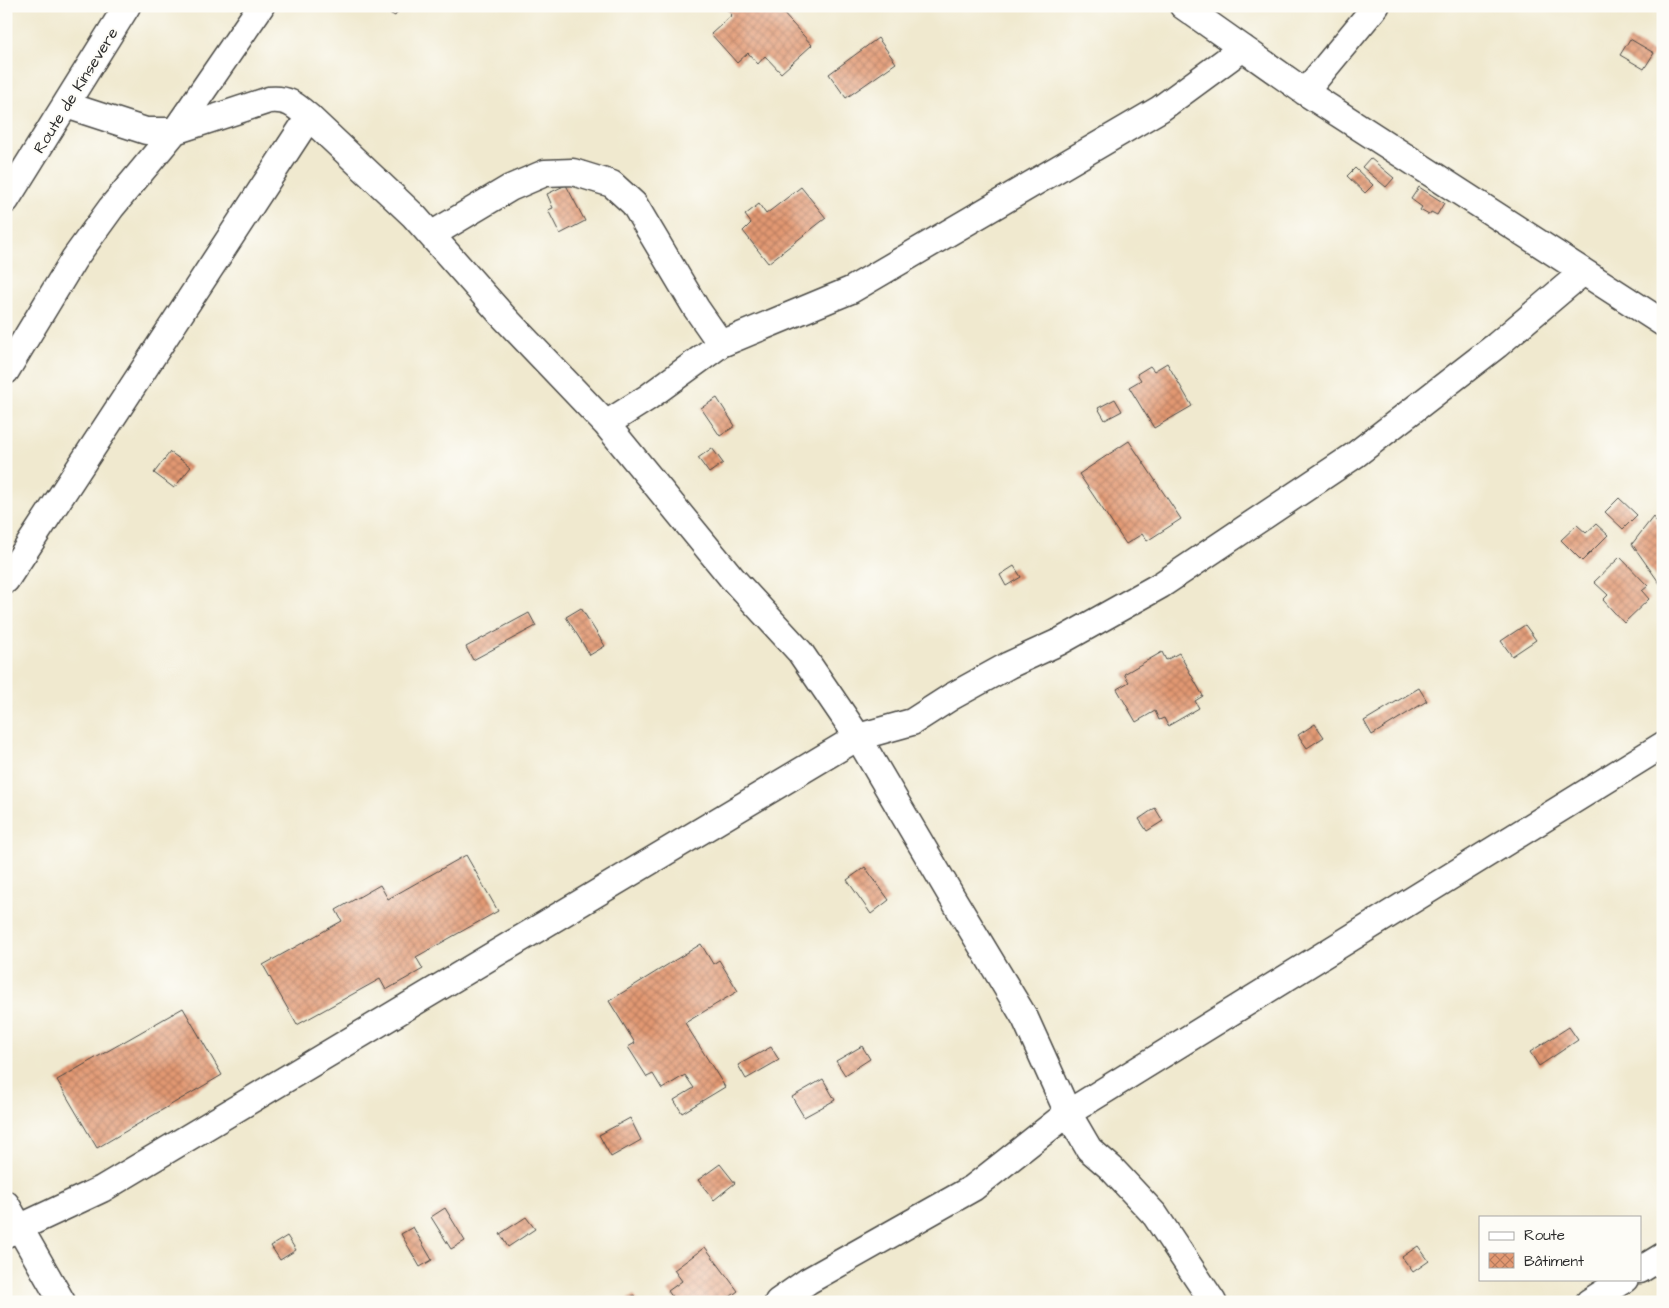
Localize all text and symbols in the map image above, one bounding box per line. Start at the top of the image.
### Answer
street label: Route de Kinsevere [28,23,124,158]
legend [1479,1216,1642,1280]
text: Route [1524,1225,1565,1246]
text: Bâtiment [1524,1251,1584,1272]

